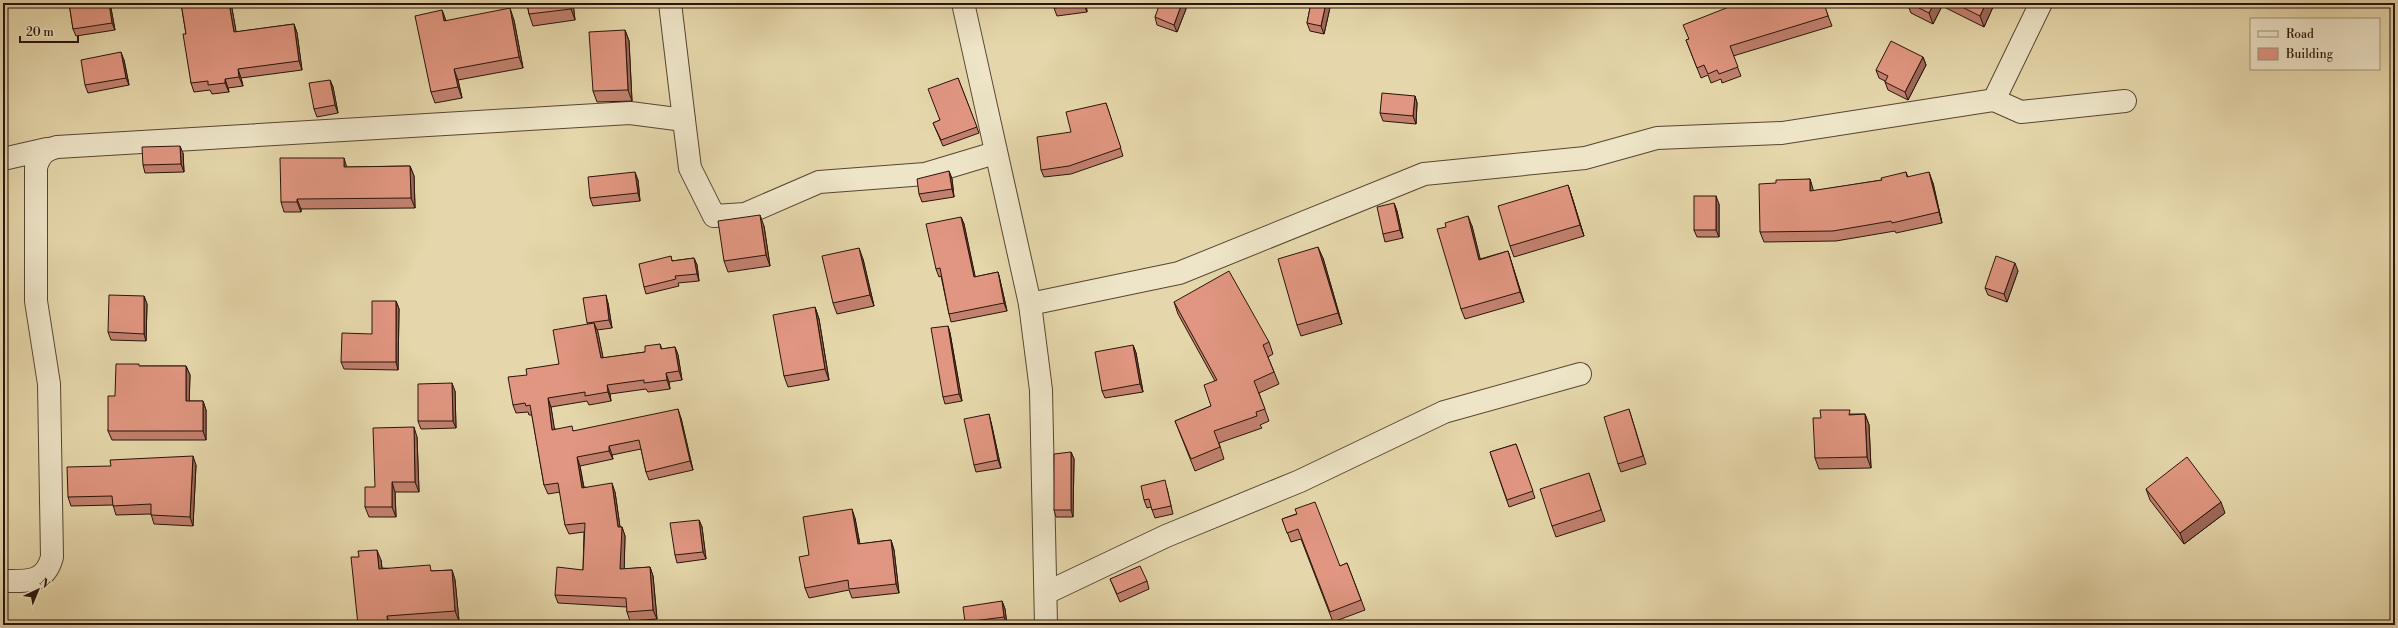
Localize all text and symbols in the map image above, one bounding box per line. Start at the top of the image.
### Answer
scale bar [20,18,78,44]
legend [2250,18,2380,70]
text: 20 m [26,25,54,40]
text: Road [2286,27,2314,42]
text: Building [2285,47,2334,62]
north arrow [18,570,58,610]
text: N [36,575,52,592]

